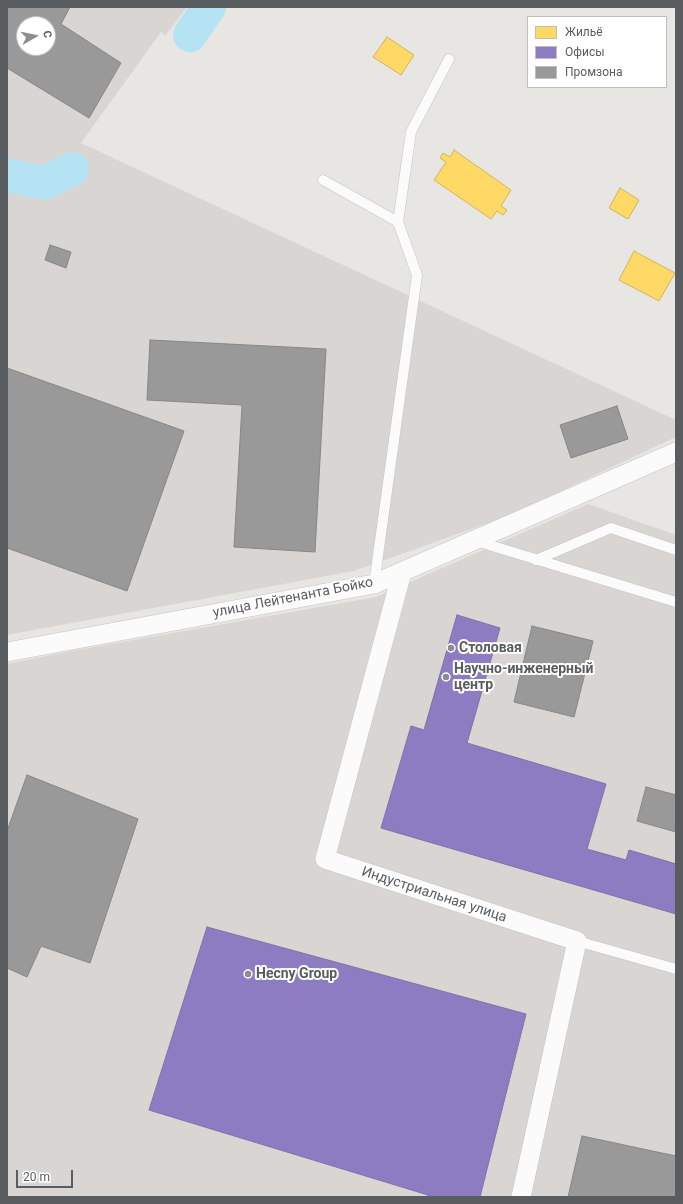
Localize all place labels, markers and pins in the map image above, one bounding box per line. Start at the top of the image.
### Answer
place label: Столовая [459,640,522,656]
marker: Столовая [446,643,456,653]
place label: Научно-инженерный центр [454,661,594,694]
marker: Научно-инженерный центр [441,672,451,682]
place label: Hecny Group [256,966,337,982]
marker: Hecny Group [243,969,253,979]

